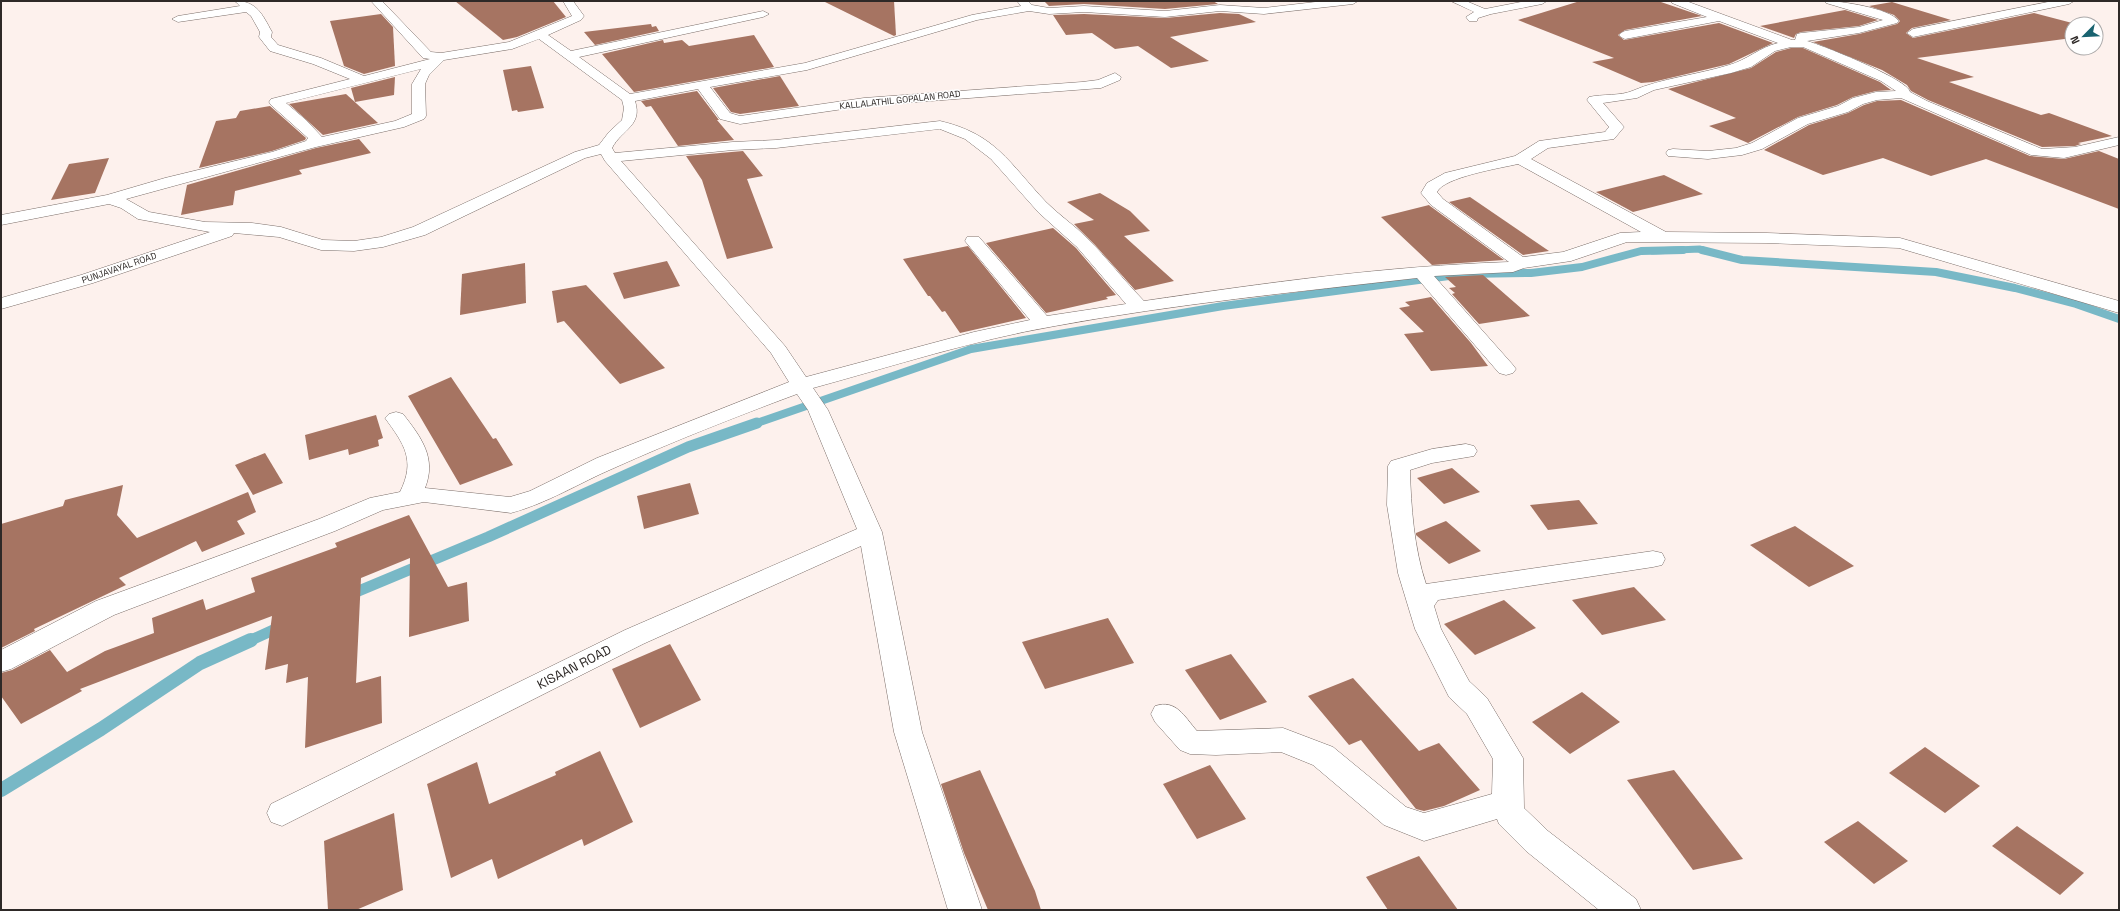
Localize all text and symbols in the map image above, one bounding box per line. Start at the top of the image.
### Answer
north arrow [2064,16,2104,56]
text: N [2067,34,2083,46]
street label: KALLALATHIL GOPALAN ROAD [839,88,961,112]
street label: PUNJAVAYAL ROAD [80,250,158,286]
street label: KISAAN ROAD [534,641,614,693]

